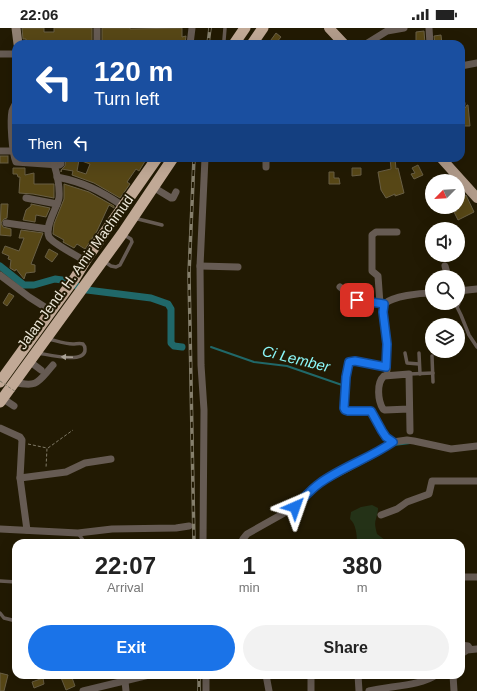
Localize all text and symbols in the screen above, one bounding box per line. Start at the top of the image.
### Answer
text: 22:06 [20,6,58,23]
icon: left [28,56,80,108]
text: 120 m [94,56,173,87]
text: Turn left [94,89,159,109]
icon: left [70,132,92,154]
text: Then [28,135,62,152]
north arrow [425,174,465,214]
map controls [425,174,465,358]
street label: Jalan Jend. H. Amir Machmud [14,192,136,352]
button: sound [425,222,465,262]
button: search [425,270,465,310]
pin [340,283,374,317]
icon: arrive [346,289,368,311]
button: layers [425,318,465,358]
water label: Ci Lember [260,342,333,375]
one-way arrow [60,354,73,360]
position arrow [274,486,316,528]
text: 22:07 [95,552,156,579]
text: 1 [242,552,256,579]
text: 380 [342,552,382,579]
text: Arrival [107,580,144,595]
text: min [239,580,260,595]
text: m [357,580,368,595]
button: Exit [28,625,235,671]
button: Share [243,625,449,671]

